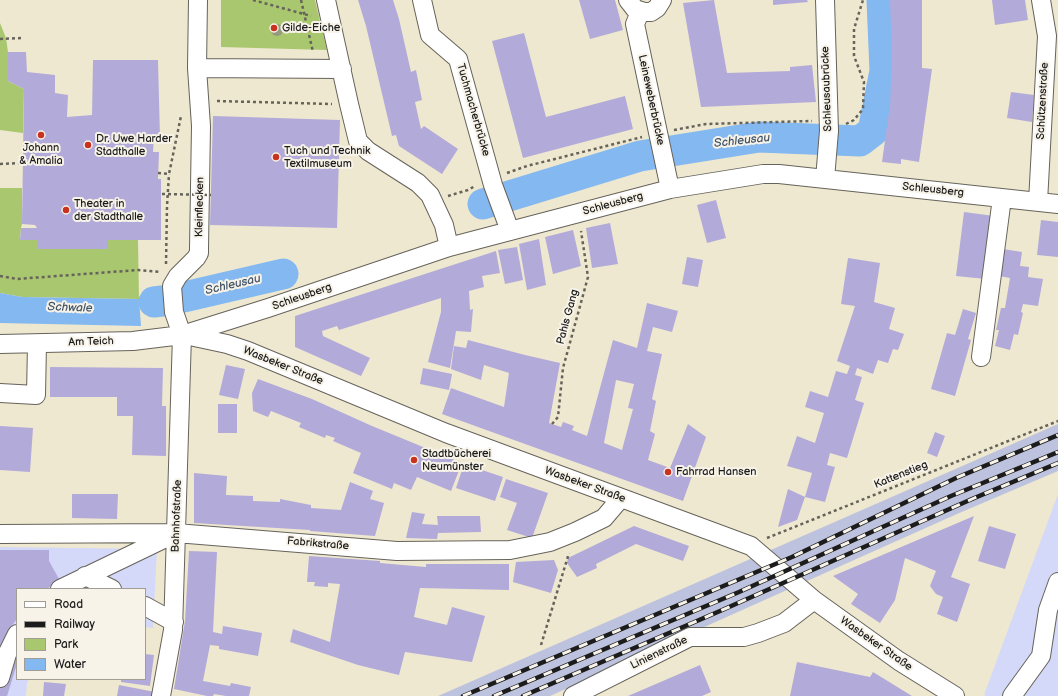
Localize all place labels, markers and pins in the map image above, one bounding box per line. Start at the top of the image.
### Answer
place label: Gilde-Eiche [282,21,340,35]
marker: Gilde-Eiche [269,23,279,33]
marker: Johann & Amalia [36,130,46,140]
place label: Dr. Uwe Harder Stadthalle [96,132,172,158]
marker: Dr. Uwe Harder Stadthalle [83,140,93,150]
place label: Johann & Amalia [19,141,63,167]
place label: Tuch und Technik Textilmuseum [284,144,371,170]
marker: Tuch und Technik Textilmuseum [271,152,281,162]
place label: Theater in der Stadthalle [74,197,143,223]
marker: Theater in der Stadthalle [61,205,71,215]
place label: Stadtbücherei Neumünster [422,447,491,473]
marker: Stadtbücherei Neumünster [409,455,419,465]
place label: Fahrrad Hansen [676,465,756,479]
marker: Fahrrad Hansen [663,467,673,477]

